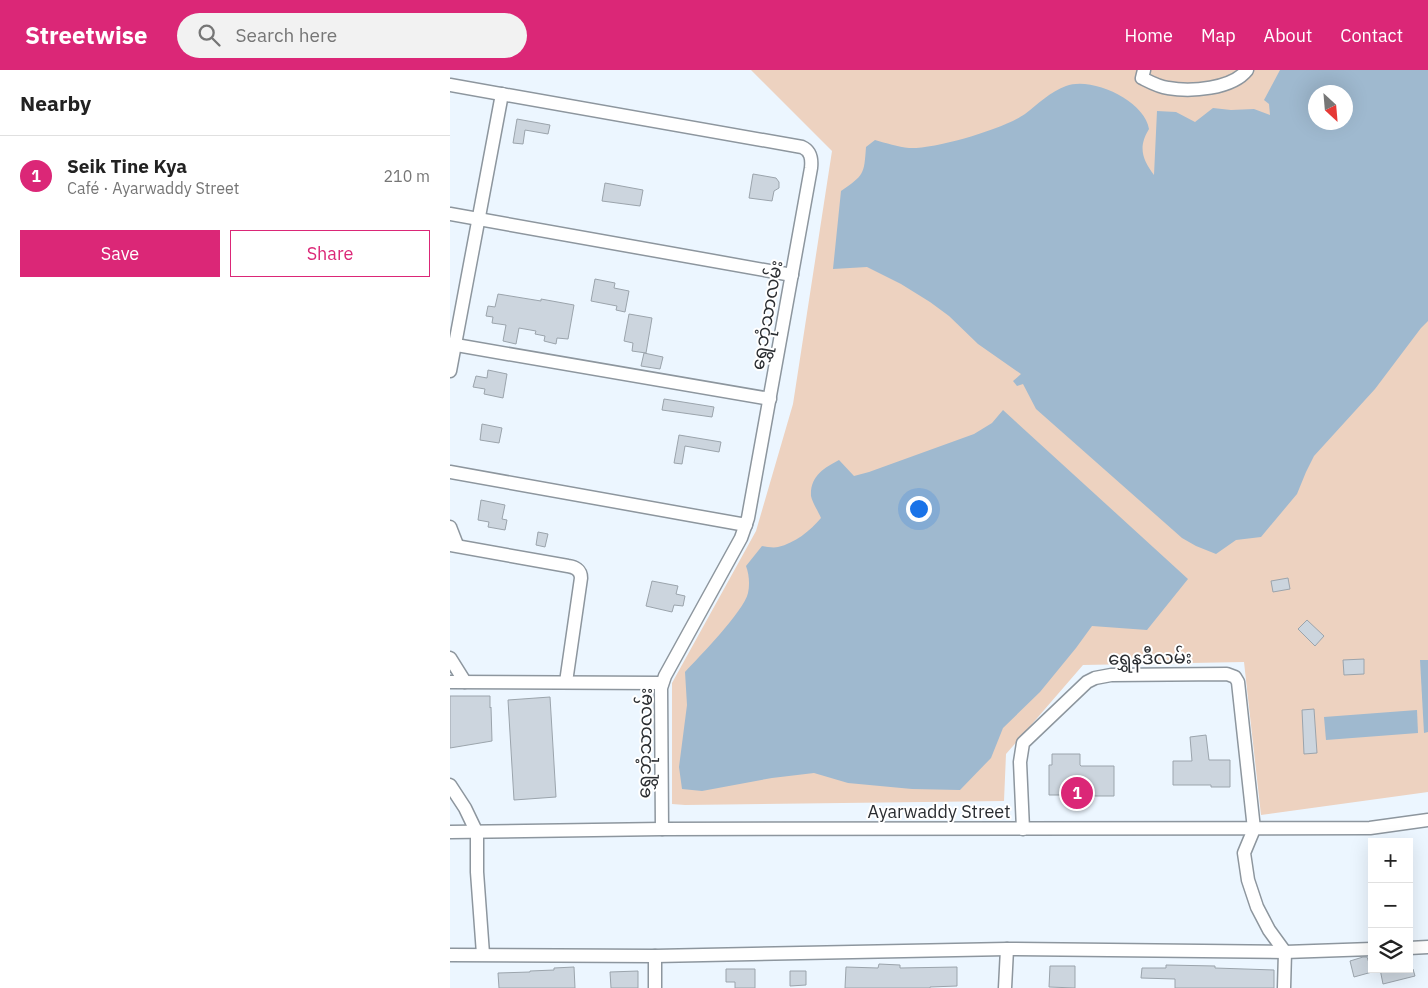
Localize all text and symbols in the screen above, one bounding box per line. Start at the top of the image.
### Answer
search box [177,13,527,58]
text: Streetwise [25,19,147,51]
icon: search [195,21,223,49]
text: Search here [235,23,337,47]
text: Home [1125,24,1173,47]
text: Map [1201,24,1236,47]
text: About [1264,24,1312,47]
text: Contact [1340,24,1403,47]
north arrow [1308,85,1353,130]
text: Nearby [20,89,91,117]
text: Seik Tine Kya [67,154,187,178]
text: 1 [31,166,41,186]
text: 210 m [383,166,430,186]
text: Café · Ayarwaddy Street [67,178,239,198]
button: Save [20,230,220,277]
button: Share [230,230,430,277]
street label: ရွှေဘုံသာလမ်း [745,258,791,372]
your location [906,496,932,522]
street label: ရွှေနဒီလမ်း [1108,643,1192,674]
street label: ရွှေဘုံသာလမ်း [631,687,661,799]
pin: 1 [1061,774,1093,812]
street label: Ayarwaddy Street [867,800,1011,823]
map controls [1368,838,1413,973]
button: + [1368,838,1413,883]
button: − [1368,883,1413,928]
button: layers [1368,928,1413,973]

